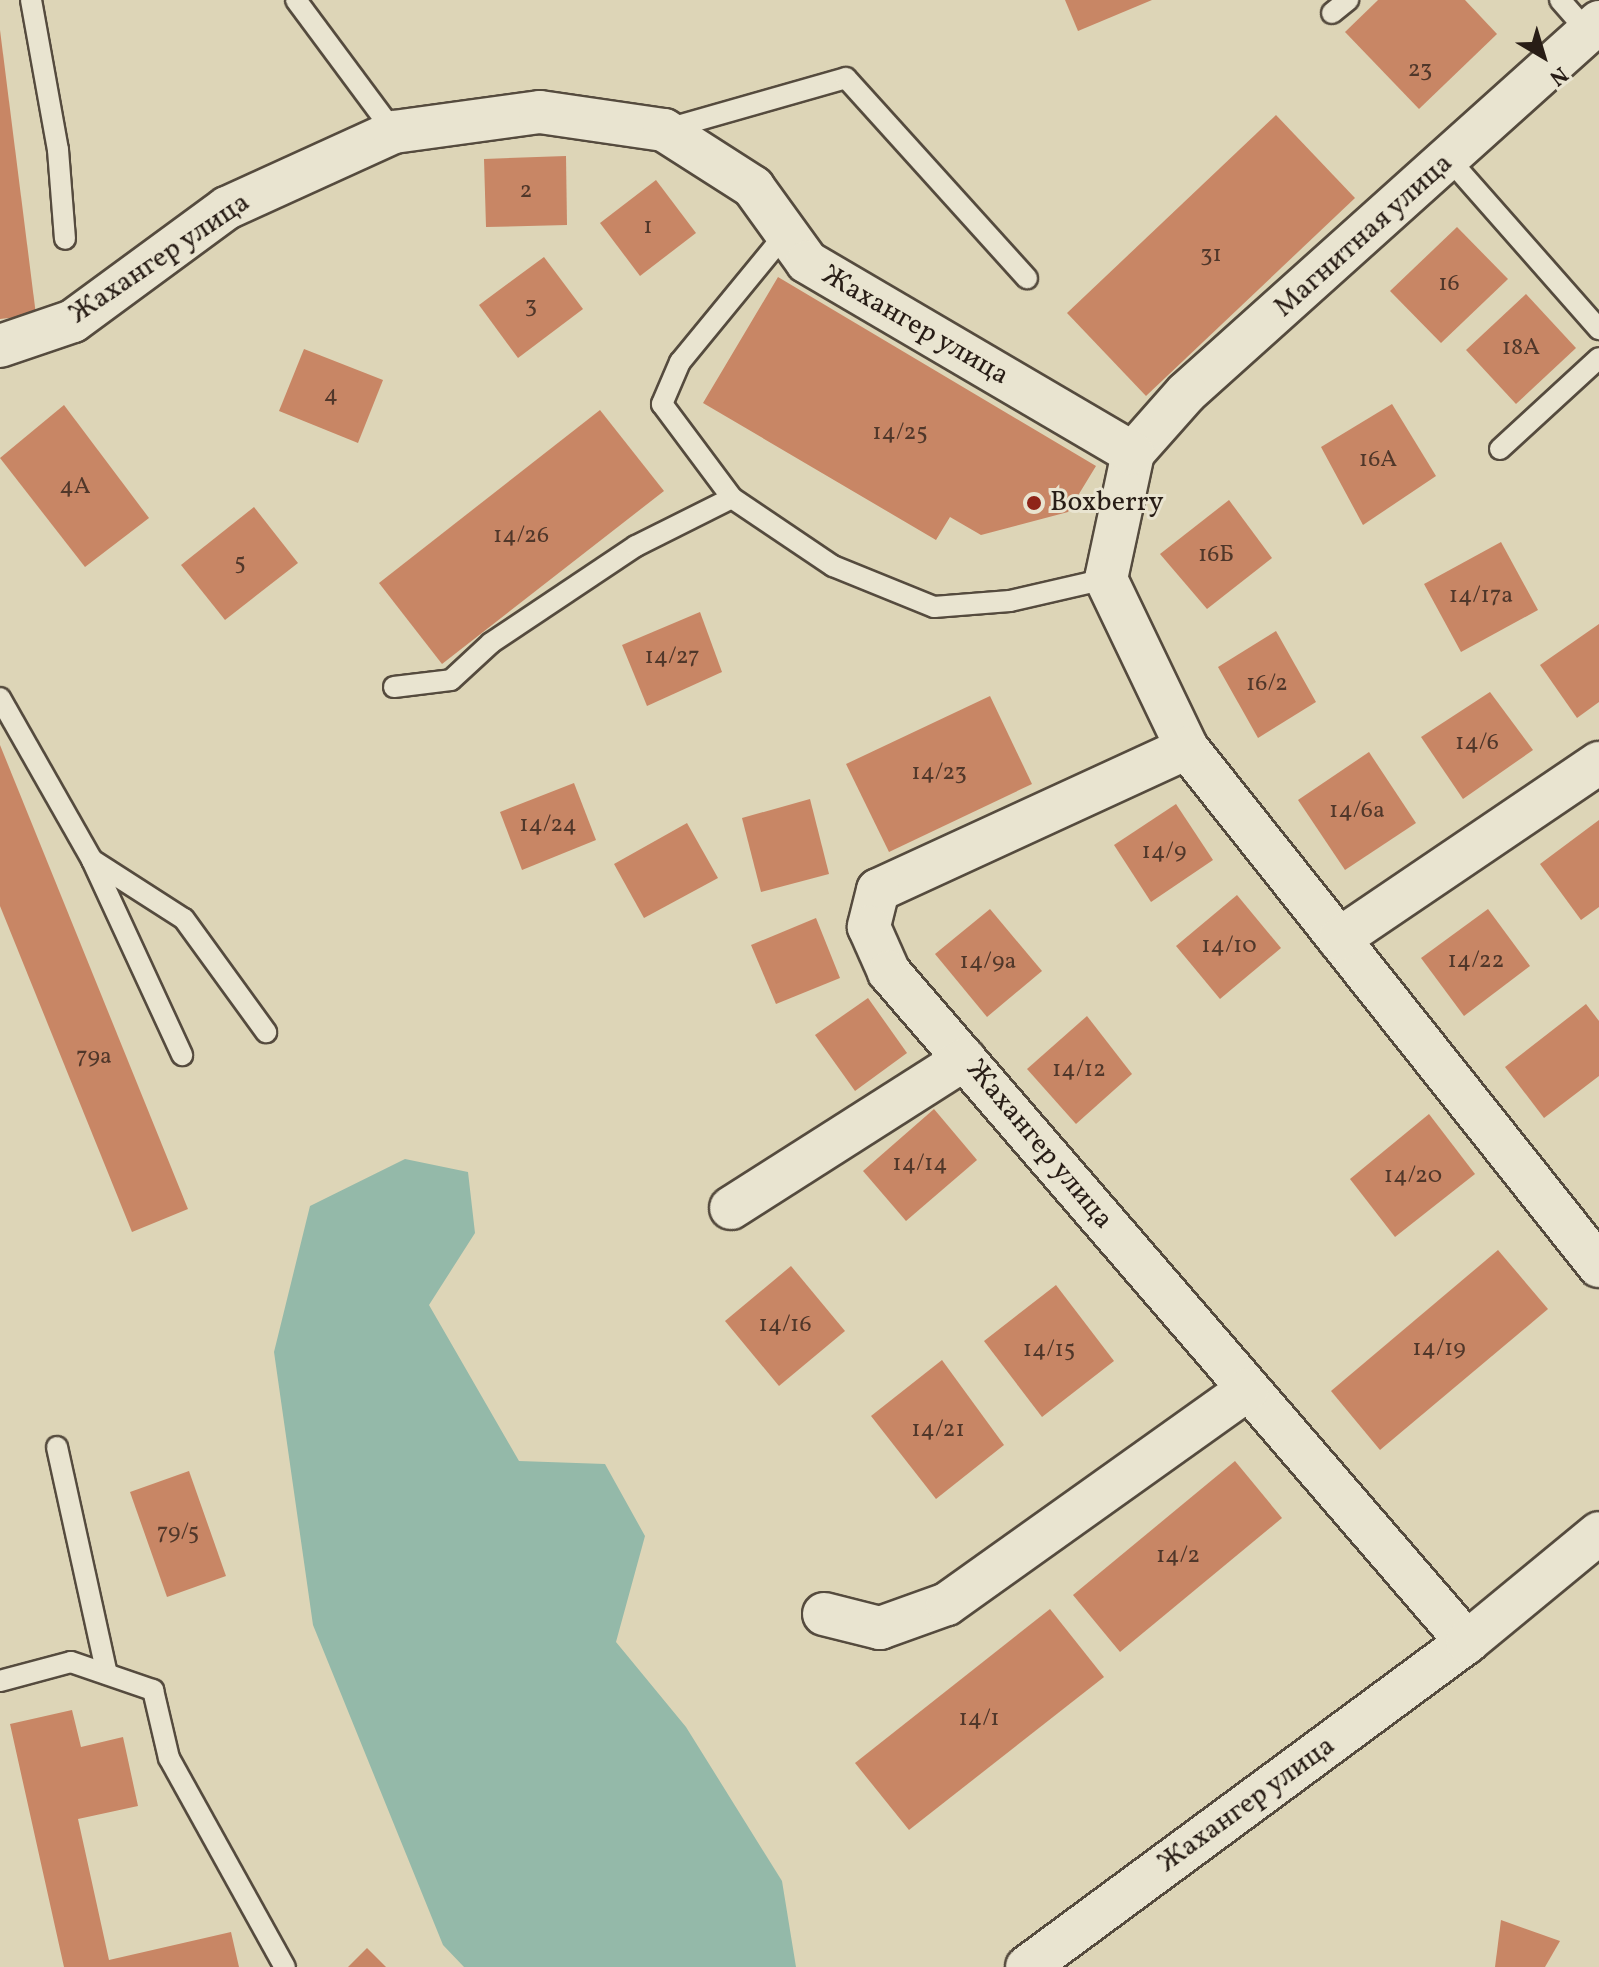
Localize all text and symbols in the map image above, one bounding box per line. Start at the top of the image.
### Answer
north arrow [1503,16,1583,96]
house number: 23 [1408,57,1432,85]
text: N [1542,58,1574,92]
street label: Магнитная улица [1268,147,1460,325]
house number: 2 [520,178,532,206]
street label: Жахангер улица [63,186,257,332]
house number: 1 [643,214,653,242]
house number: 31 [1200,242,1222,270]
street label: Жахангер улица [815,259,1015,393]
house number: 16 [1438,271,1460,299]
house number: 3 [525,293,537,321]
house number: 18А [1502,335,1540,363]
house number: 4 [324,382,338,410]
house number: 14/25 [872,420,928,448]
house number: 16А [1359,447,1397,475]
house number: 4А [59,474,91,502]
place label: Boxberry [1050,486,1164,520]
marker: Boxberry [1025,494,1043,512]
house number: 14/26 [493,523,549,551]
house number: 16Б [1198,542,1234,570]
house number: 5 [234,550,246,578]
house number: 14/17а [1449,583,1513,611]
house number: 14/27 [644,644,700,672]
house number: 16/2 [1246,671,1288,699]
house number: 14/6 [1455,730,1499,758]
house number: 14/23 [911,760,967,788]
house number: 14/6а [1329,798,1385,826]
house number: 14/24 [519,812,577,840]
house number: 14/9 [1142,839,1186,867]
house number: 14/10 [1201,933,1257,961]
house number: 14/22 [1448,948,1504,976]
house number: 14/9а [960,949,1016,977]
house number: 79а [76,1044,112,1072]
street label: Жахангер улица [958,1053,1120,1237]
house number: 14/12 [1052,1057,1106,1085]
house number: 14/14 [892,1151,948,1179]
house number: 14/20 [1384,1163,1442,1191]
house number: 14/16 [758,1312,812,1340]
house number: 14/19 [1412,1336,1466,1364]
house number: 14/15 [1023,1337,1075,1365]
house number: 14/21 [911,1417,965,1445]
house number: 79/5 [157,1520,199,1548]
house number: 14/2 [1156,1543,1200,1571]
house number: 14/1 [959,1706,999,1734]
street label: Жахангер улица [1152,1729,1342,1881]

